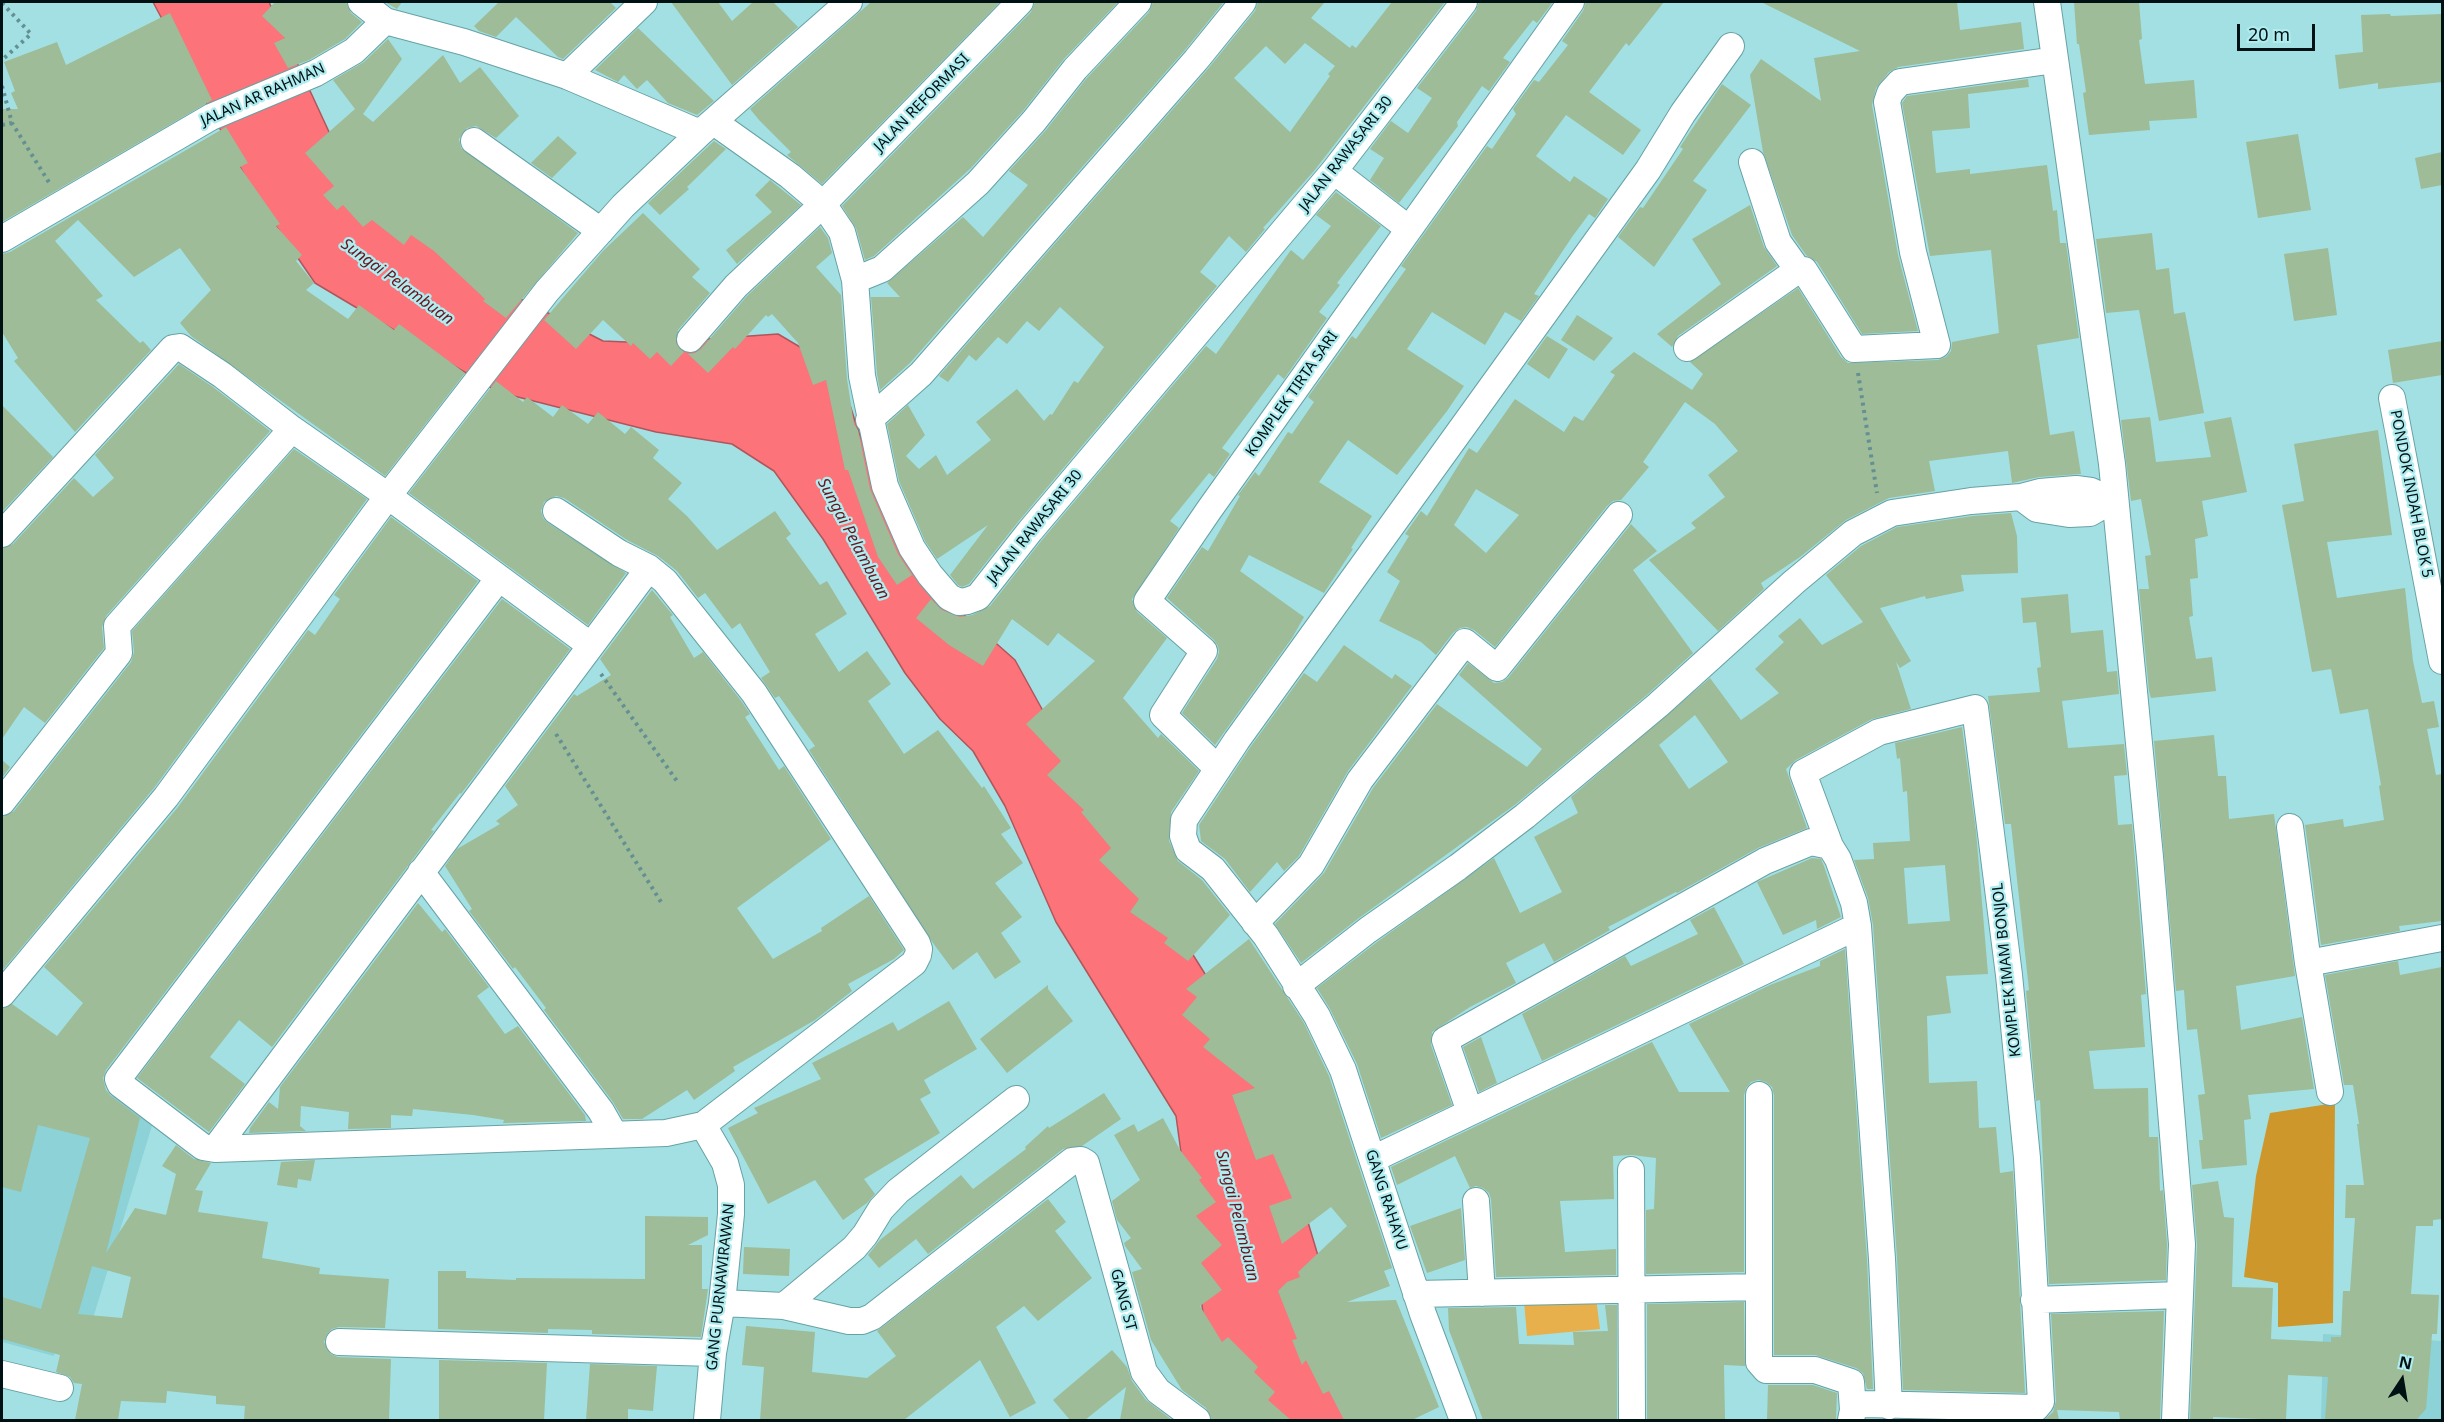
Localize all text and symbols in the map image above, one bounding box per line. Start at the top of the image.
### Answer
scale bar [2240,12,2318,50]
text: 20 m [2248,22,2290,46]
street label: JALAN REFORMASI [871,50,973,156]
street label: JALAN AR RAHMAN [198,60,328,130]
street label: JALAN RAWASARI 30 [1296,93,1396,215]
water label: Sungai Pelambuan [337,235,457,329]
street label: KOMPLEK TIRTA SARI [1242,328,1342,460]
street label: PONDOK INDAH BLOK 5 [2386,409,2436,579]
street label: JALAN RAWASARI 30 [984,467,1086,587]
water label: Sungai Pelambuan [813,475,893,603]
street label: KOMPLEK IMAM BONJOL [1989,882,2025,1058]
street label: GANG RAHAYU [1361,1147,1411,1253]
water label: Sungai Pelambuan [1211,1148,1263,1284]
street label: GANG PURNAWIRAWAN [703,1202,739,1372]
street label: GANG ST [1106,1267,1140,1333]
north arrow [2372,1350,2432,1410]
text: N [2397,1350,2414,1375]

